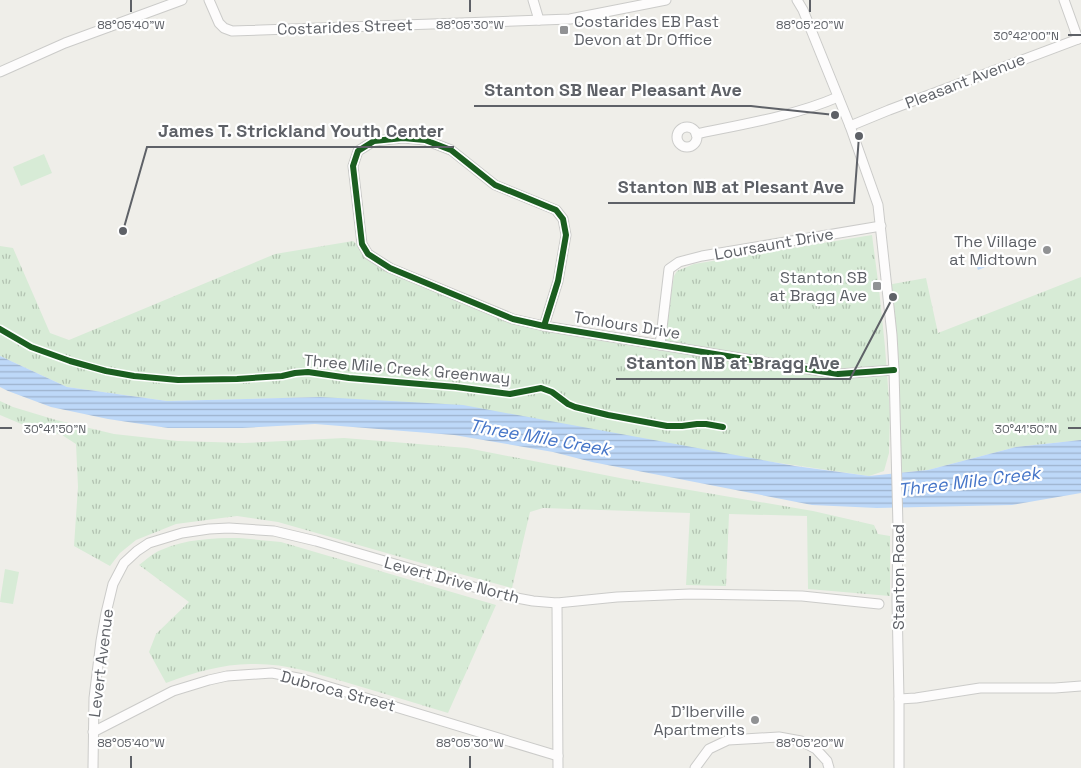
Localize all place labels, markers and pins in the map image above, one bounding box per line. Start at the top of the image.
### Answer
place label: Costarides EB Past Devon at Dr Office [574,11,719,50]
marker: Costarides EB Past Devon at Dr Office [558,24,570,36]
callout: Stanton SB Near Pleasant Ave [474,73,751,106]
callout: James T. Strickland Youth Center [147,114,454,147]
callout: Stanton NB at Plesant Ave [608,170,854,203]
place label: The Village at Midtown [949,231,1037,270]
marker: The Village at Midtown [1041,244,1053,256]
place label: Stanton SB at Bragg Ave [770,267,867,306]
marker: Stanton SB at Bragg Ave [871,280,883,292]
callout: Stanton NB at Bragg Ave [616,346,850,379]
place label: D'Iberville Apartments [653,701,745,740]
marker: D'Iberville Apartments [749,714,761,726]

